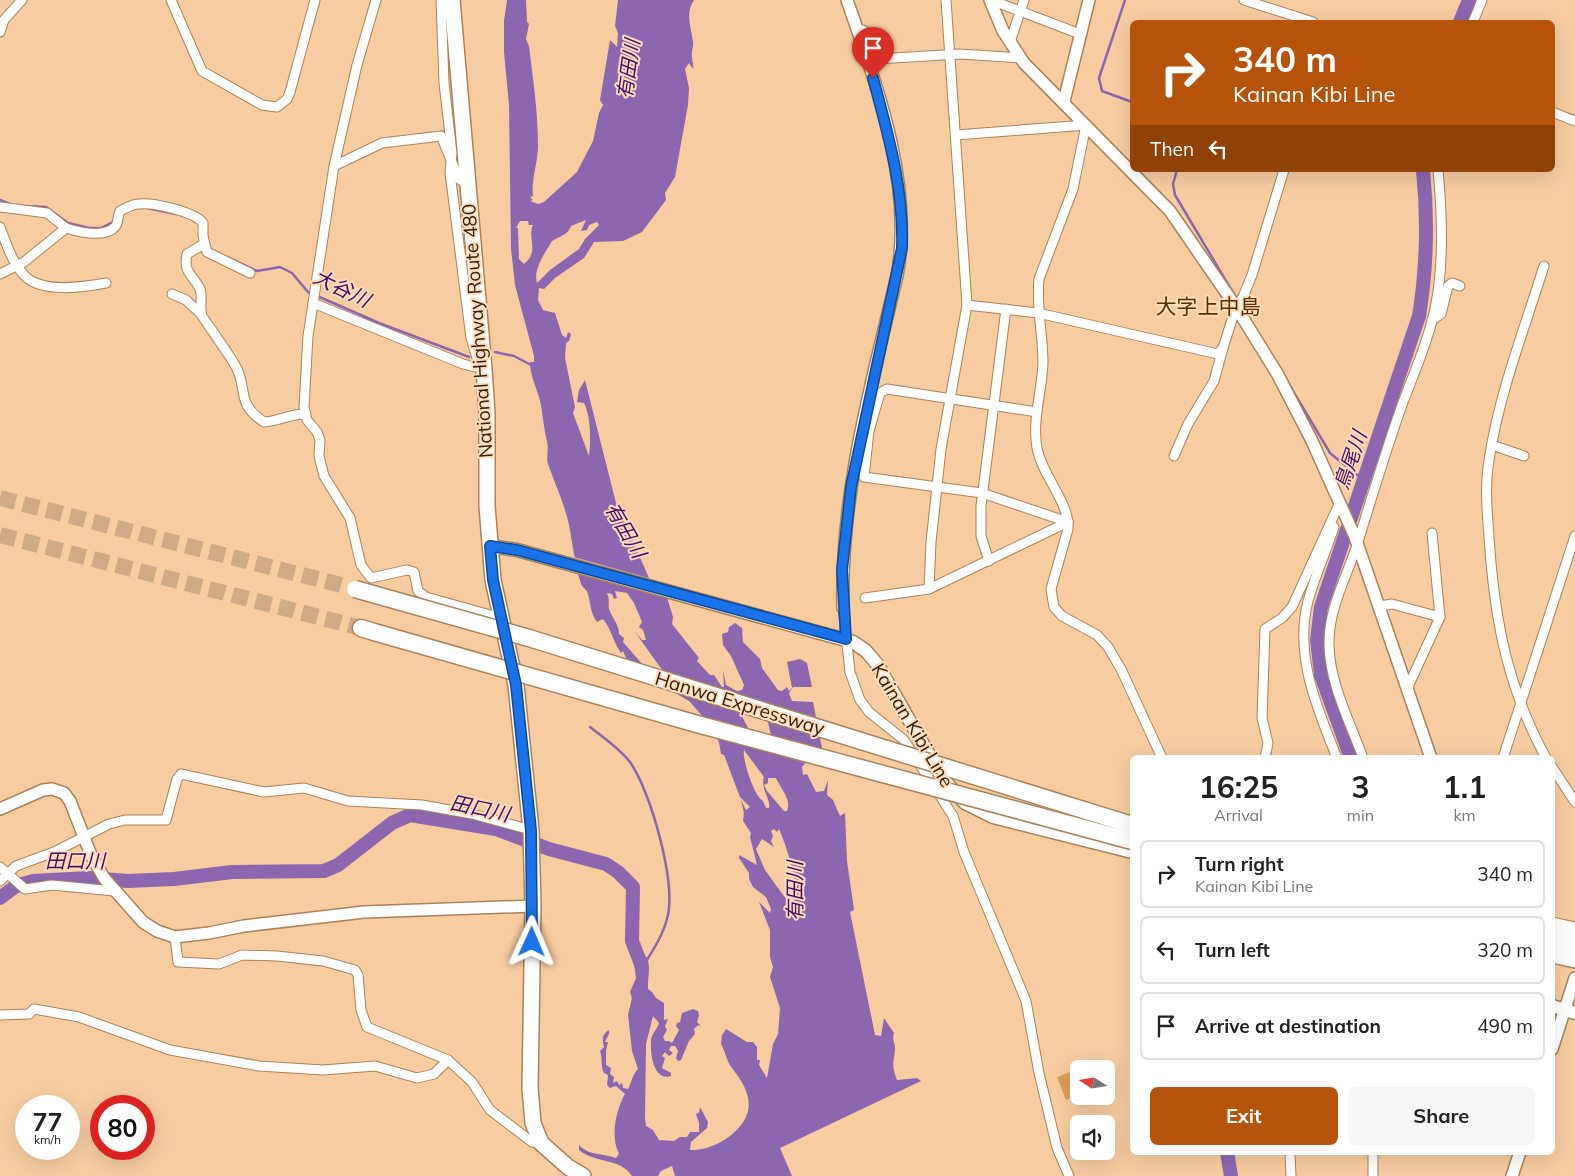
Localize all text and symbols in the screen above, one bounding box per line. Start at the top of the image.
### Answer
pin [852,27,894,78]
icon: arrive [859,34,887,62]
water label: 有田川 [611,36,645,100]
text: 340 m [1233,37,1337,81]
icon: right [1150,40,1215,105]
text: Kainan Kibi Line [1233,80,1396,108]
icon: left [1204,135,1232,163]
text: Then [1150,137,1194,161]
street label: National Highway Route 480 [456,203,498,459]
water label: 大谷川 [310,264,376,313]
district label: 大字上中島 [1156,293,1261,319]
water label: 鳥尾川 [1328,426,1372,492]
water label: 有田川 [600,498,653,564]
street label: Kainan Kibi Line [867,659,959,791]
street label: Hanwa Expressway [652,666,828,740]
text: 16:25 [1199,768,1278,806]
text: 3 [1351,768,1369,806]
text: 1.1 [1443,768,1486,806]
water label: 田口川 [448,790,514,827]
text: Arrival [1214,805,1263,825]
text: min [1347,805,1374,825]
text: km [1453,805,1476,825]
water label: 田口川 [45,848,107,873]
text: Turn right [1195,852,1284,876]
water label: 有田川 [782,859,807,921]
icon: right [1152,860,1180,888]
text: 340 m [1477,862,1533,886]
text: Kainan Kibi Line [1195,876,1313,896]
position arrow [505,915,557,967]
icon: left [1152,936,1180,964]
text: Turn left [1195,938,1270,962]
text: 320 m [1477,938,1533,962]
icon: arrive [1152,1012,1180,1040]
text: Arrive at destination [1195,1014,1381,1038]
text: 490 m [1477,1014,1533,1038]
north arrow [1070,1060,1115,1105]
map controls [1070,1060,1115,1160]
button: Exit [1150,1087,1338,1145]
button: Share [1348,1087,1535,1145]
speed limit sign: 80 [90,1095,155,1160]
text: 77 [32,1106,63,1137]
button: sound [1070,1115,1115,1160]
text: km/h [34,1132,61,1147]

